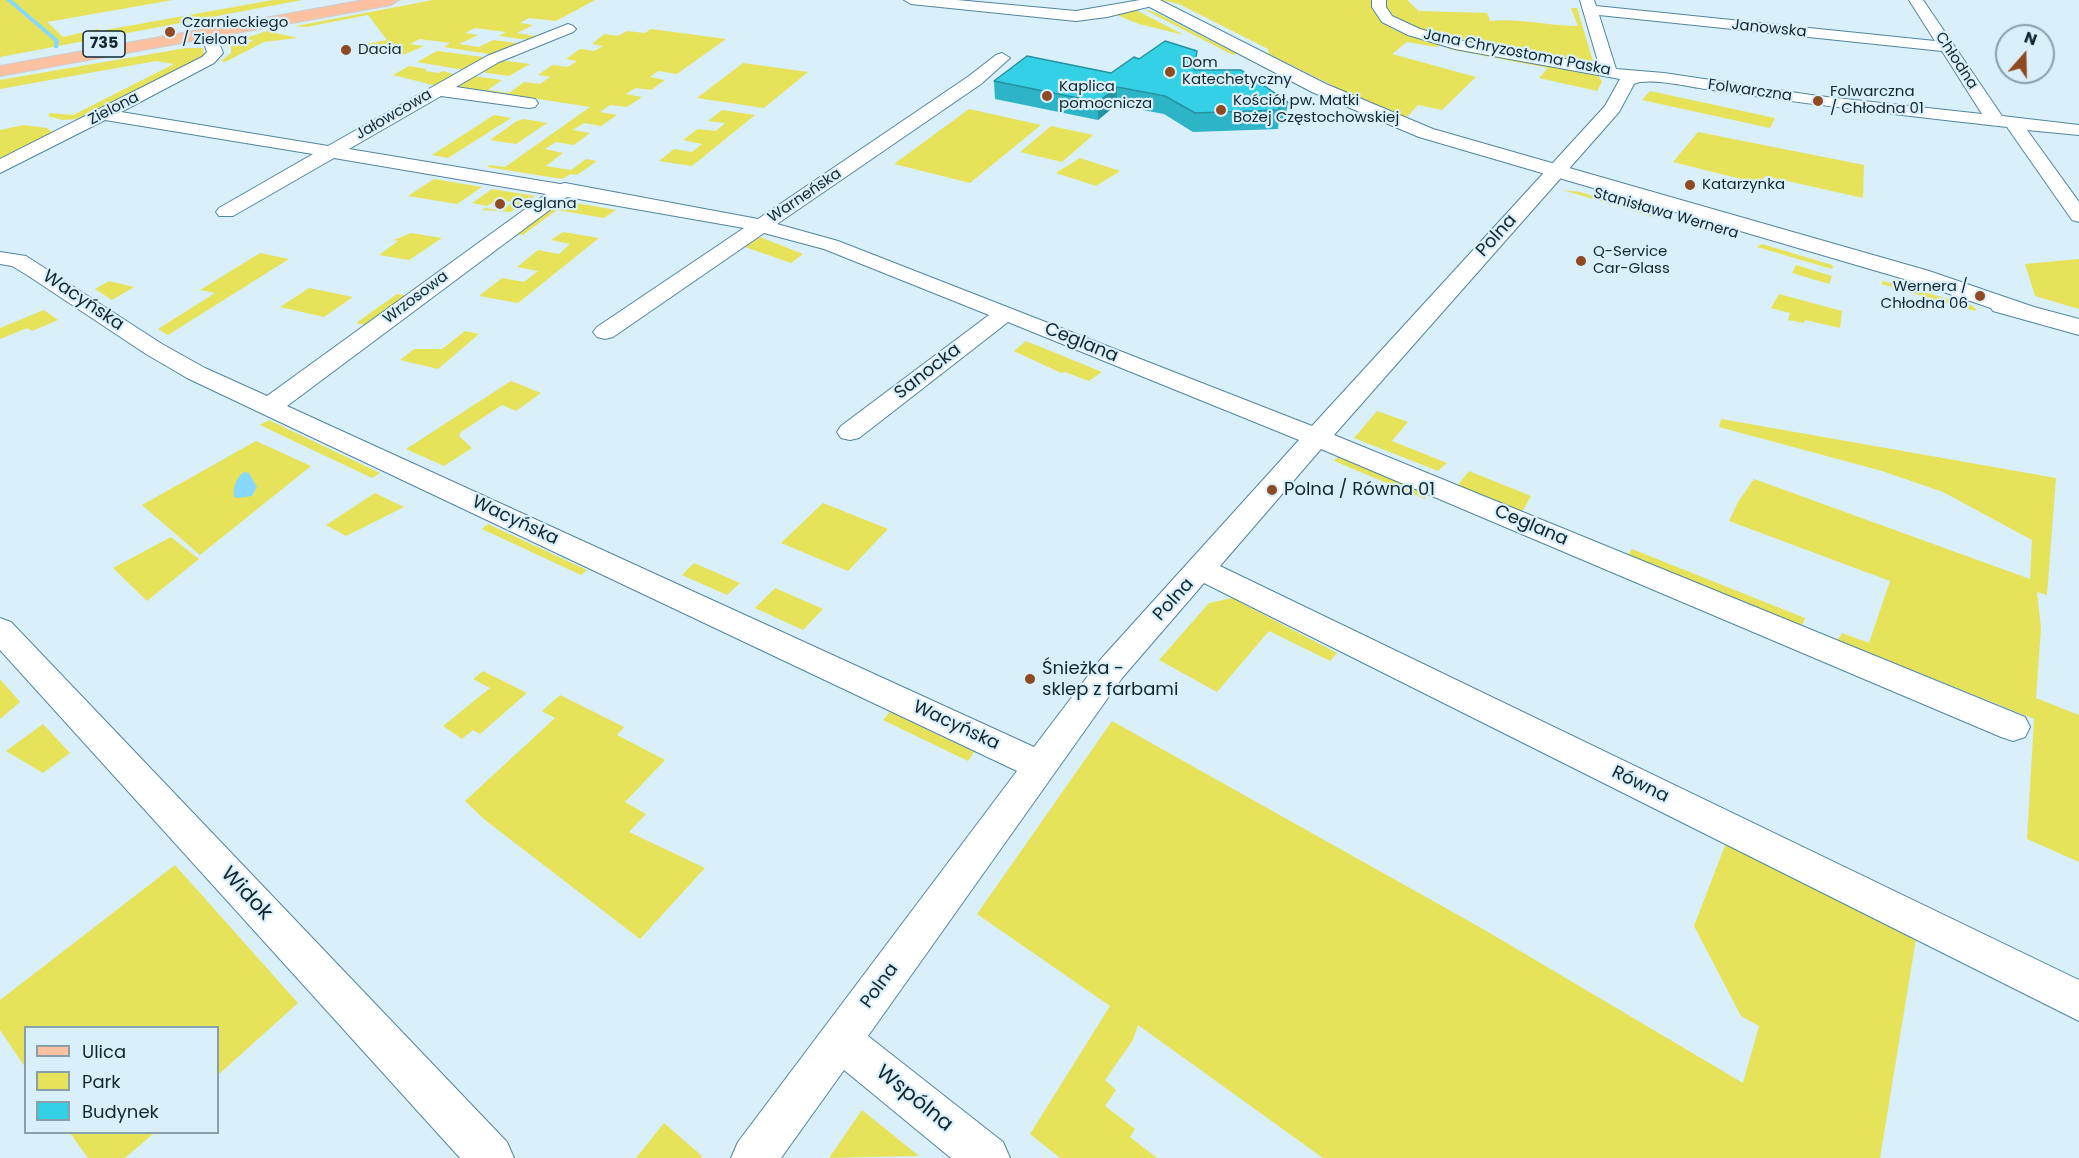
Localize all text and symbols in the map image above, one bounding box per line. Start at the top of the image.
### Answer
place label: Czarnieckiego / Zielona [182,14,288,49]
street label: Janowska [1731,16,1807,42]
north arrow [1995,24,2055,84]
marker: Czarnieckiego / Zielona [163,25,177,39]
street label: Jana Chryzostoma Paska [1422,26,1612,80]
text: N [2021,26,2040,51]
street label: Chłodna [1931,29,1981,93]
road number: 735 [83,31,125,57]
place label: Dacia [358,41,402,59]
marker: Dacia [339,43,353,57]
place label: Dom Katechetyczny [1182,54,1292,89]
marker: Dom Katechetyczny [1163,65,1177,79]
street label: Folwarczna [1707,76,1793,106]
place label: Kaplica pomocnicza [1059,78,1152,113]
place label: Folwarczna / Chłodna 01 [1830,83,1924,118]
street label: Jałowcowa [353,86,435,144]
street label: Zielona [86,89,142,129]
marker: Kaplica pomocnicza [1040,89,1054,103]
place label: Kościół pw. Matki Bożej Częstochowskiej [1233,92,1399,127]
marker: Folwarczna / Chłodna 01 [1811,94,1825,108]
marker: Kościół pw. Matki Bożej Częstochowskiej [1214,103,1228,117]
street label: Warneńska [765,165,845,227]
place label: Katarzynka [1702,176,1785,194]
marker: Katarzynka [1683,178,1697,192]
street label: Stanisława Wernera [1591,185,1741,243]
place label: Ceglana [512,195,577,213]
marker: Ceglana [493,197,507,211]
street label: Polna [1472,210,1522,262]
place label: Q-Service Car-Glass [1593,243,1670,278]
marker: Q-Service Car-Glass [1574,254,1588,268]
street label: Wacyńska [38,266,128,336]
street label: Wrzosowa [380,268,452,328]
place label: Wernera / Chłodna 06 [1881,278,1968,313]
marker: Wernera / Chłodna 06 [1973,289,1987,303]
street label: Ceglana [1041,318,1121,368]
street label: Sanocka [891,339,965,405]
place label: Polna / Równa 01 [1284,479,1435,501]
marker: Polna / Równa 01 [1265,483,1279,497]
street label: Wacyńska [468,492,562,550]
street label: Ceglana [1491,501,1571,551]
street label: Polna [1149,574,1199,626]
place label: Śnieżka - sklep z farbami [1042,658,1178,700]
marker: Śnieżka - sklep z farbami [1023,672,1037,686]
street label: Wacyńska [909,697,1003,755]
street label: Równa [1608,762,1672,808]
street label: Widok [215,862,277,926]
street label: Polna [857,959,903,1013]
legend [24,1026,219,1134]
text: Ulica [82,1039,126,1064]
street label: Wspólna [870,1060,958,1138]
text: Park [82,1069,121,1094]
text: Budynek [82,1099,159,1124]

